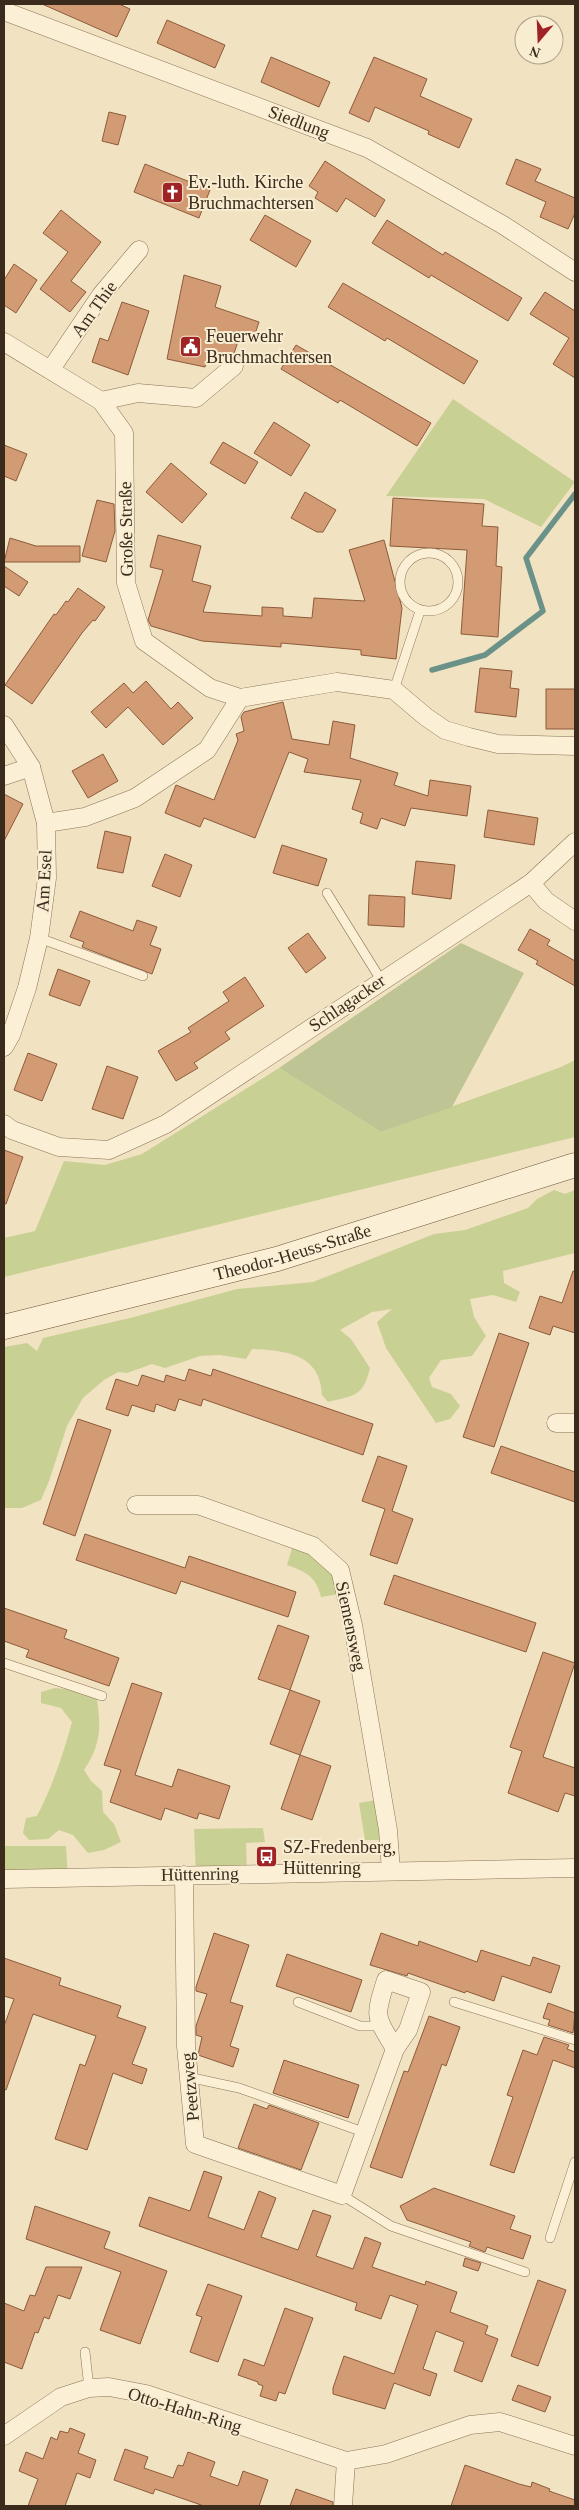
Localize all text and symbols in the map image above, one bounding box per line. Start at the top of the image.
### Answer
north arrow [514,15,564,65]
text: N [528,43,542,61]
street label: Siedlung [266,101,332,143]
place label: Ev.-luth. Kirche Bruchmachtersen [188,172,314,213]
church icon: Ev.-luth. Kirche Bruchmachtersen [160,180,184,204]
street label: Am Thie [67,277,121,341]
place label: Feuerwehr Bruchmachtersen [206,326,332,367]
public building icon: Feuerwehr Bruchmachtersen [178,334,202,358]
street label: Große Straße [115,481,137,577]
street label: Am Esel [32,849,56,913]
street label: Schlagacker [305,970,389,1036]
street label: Theodor-Heuss-Straße [212,1220,373,1284]
street label: Siemensweg [332,1579,370,1673]
place label: SZ-Fredenberg, Hüttenring [283,1837,396,1878]
bus stop icon: SZ-Fredenberg, Hüttenring [255,1845,279,1869]
street label: Hüttenring [161,1863,239,1885]
street label: Peetzweg [177,2052,203,2122]
street label: Otto-Hahn-Ring [126,2383,244,2437]

